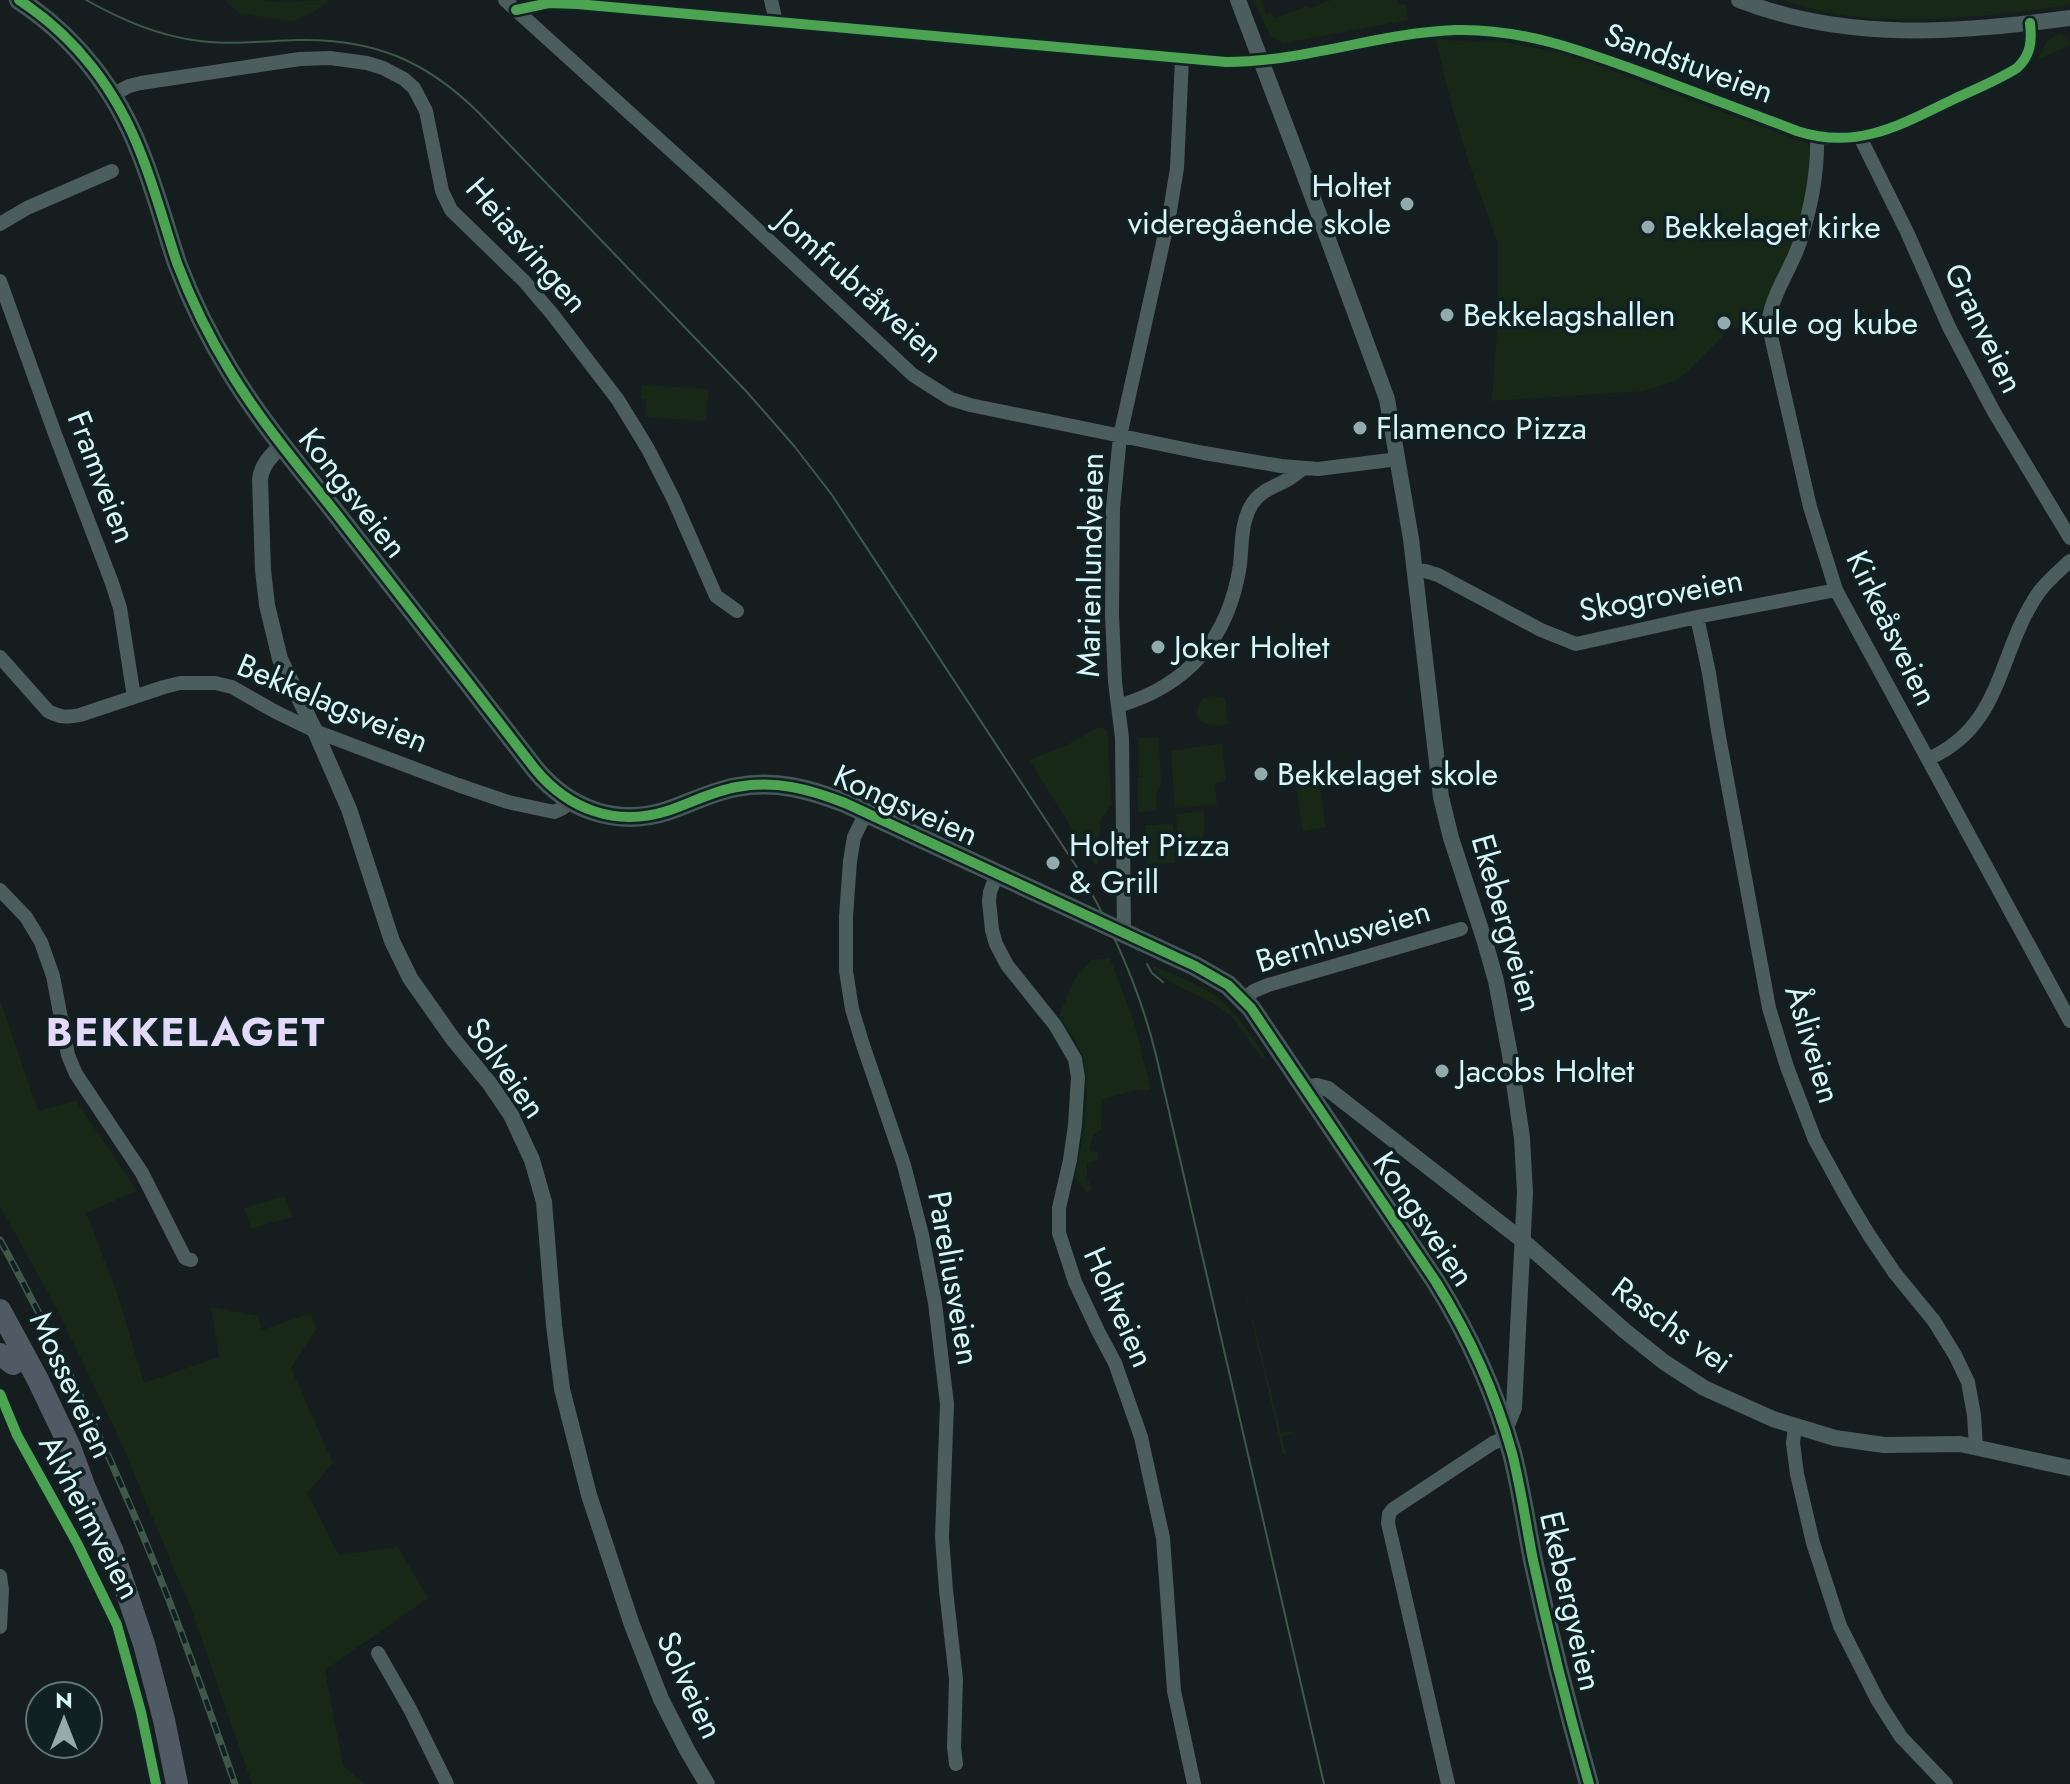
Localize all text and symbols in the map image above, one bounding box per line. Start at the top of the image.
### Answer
street label: Sandstuveien [1598,11,1780,115]
place label: Holtet videregående skole [1128,163,1391,246]
street label: Heiasvingen [455,167,599,323]
marker: Holtet videregående skole [1398,195,1416,213]
street label: Jomfrubråtveien [763,196,954,374]
place label: Bekkelaget kirke [1664,204,1881,250]
marker: Bekkelaget kirke [1639,218,1657,236]
street label: Granveien [1933,255,2035,401]
place label: Bekkelagshallen [1463,292,1676,338]
place label: Kule og kube [1740,300,1918,346]
marker: Bekkelagshallen [1438,306,1456,324]
marker: Kule og kube [1715,314,1733,332]
street label: Framveien [56,404,148,550]
place label: Flamenco Pizza [1376,405,1587,451]
street label: Kongsveien [287,418,419,568]
marker: Flamenco Pizza [1351,419,1369,437]
street label: Marienlundveien [1065,452,1115,678]
street label: Kirkeåsveien [1835,543,1949,713]
street label: Skogroveien [1575,557,1747,633]
place label: Joker Holtet [1170,624,1330,670]
marker: Joker Holtet [1149,638,1167,656]
street label: Bekkelagsveien [230,642,436,764]
place label: Bekkelaget skole [1277,751,1498,797]
street label: Kongsveien [826,753,986,857]
marker: Bekkelaget skole [1252,765,1270,783]
place label: Holtet Pizza & Grill [1069,822,1230,905]
street label: Ekebergveien [1460,829,1554,1017]
marker: Holtet Pizza & Grill [1044,854,1062,872]
street label: Bernhusveien [1250,888,1436,984]
street label: Åsliveien [1773,979,1853,1109]
district label: BEKKELAGET [46,1003,326,1061]
street label: Solveien [454,1008,558,1128]
place label: Jacobs Holtet [1454,1048,1634,1094]
marker: Jacobs Holtet [1433,1062,1451,1080]
street label: Kongsveien [1362,1142,1486,1296]
street label: Pareliusveien [916,1187,992,1369]
street label: Holtveien [1072,1240,1166,1374]
street label: Raschs vei [1602,1265,1742,1385]
street label: Mosseveien [18,1304,126,1466]
street label: Alvheimveien [27,1426,153,1608]
street label: Ekebergveien [1528,1507,1614,1695]
street label: Solveien [645,1624,735,1746]
north arrow [24,1680,104,1760]
text: N [55,1684,73,1716]

